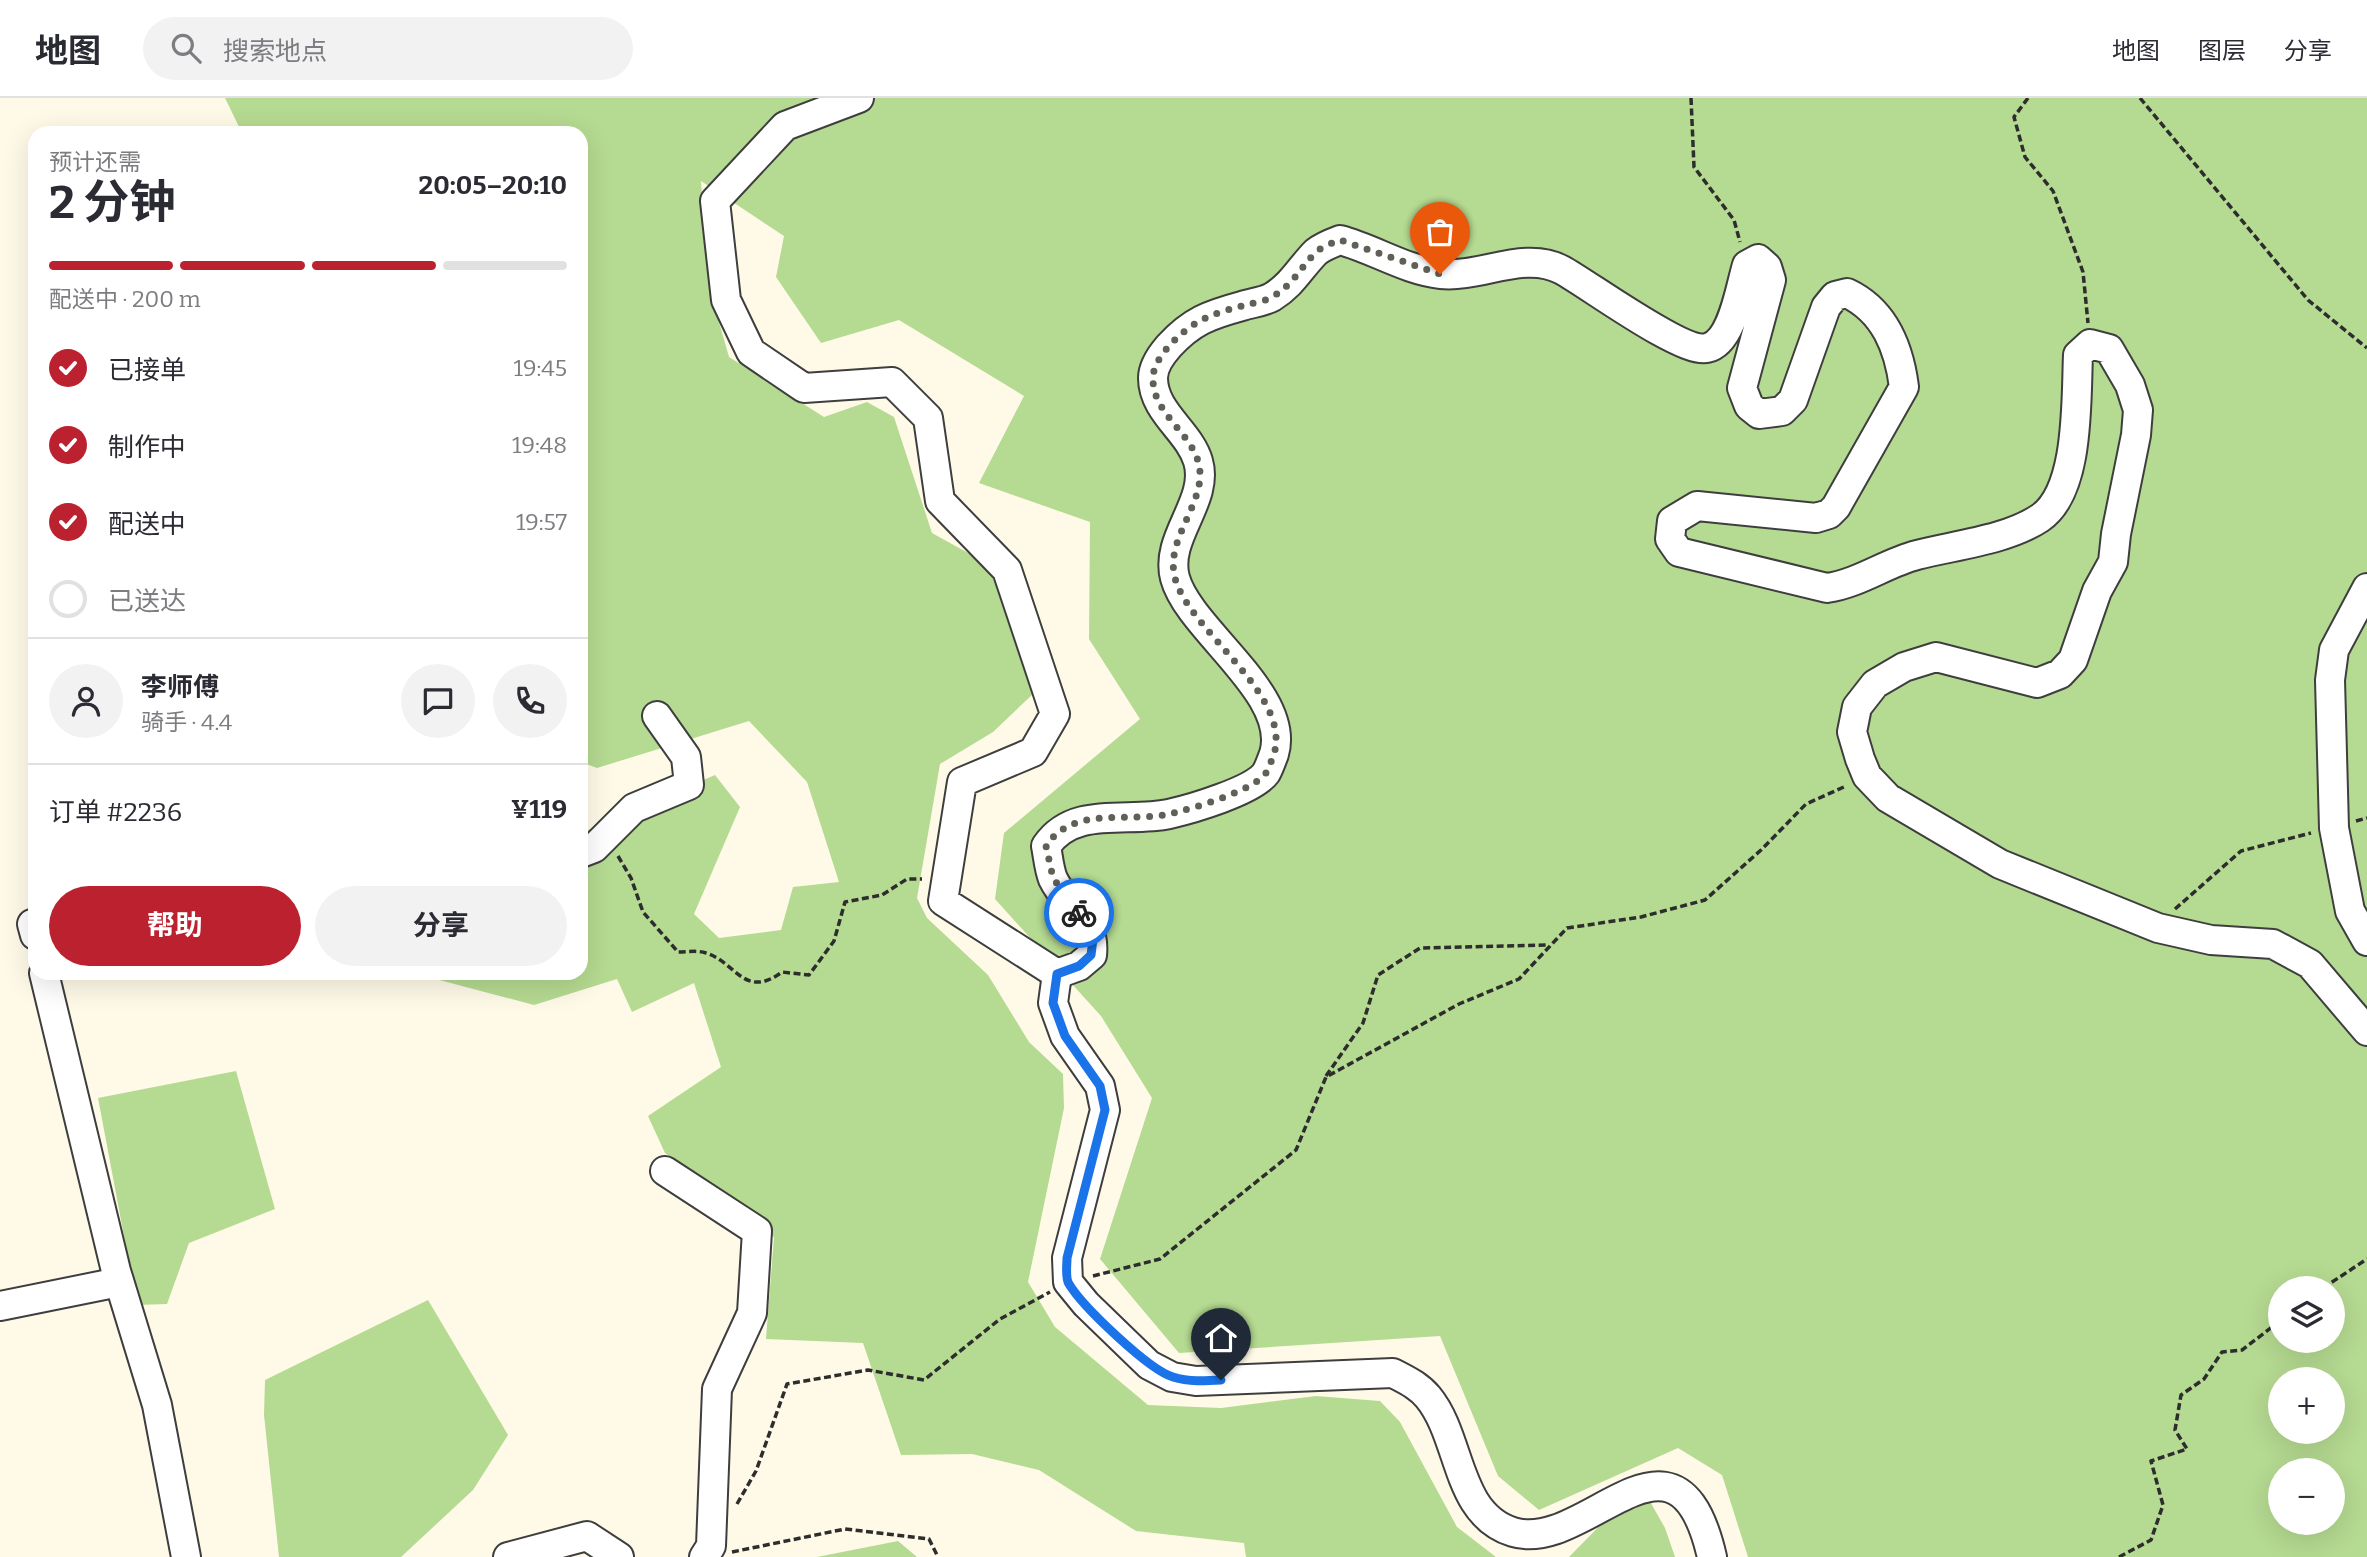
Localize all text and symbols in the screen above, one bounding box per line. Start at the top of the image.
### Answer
search box [143,17,633,80]
icon: search [167,29,205,67]
text: 地图 [35,31,101,71]
text: 搜索地点 [223,36,327,67]
text: 地图 [2112,37,2160,65]
text: 图层 [2198,37,2246,65]
text: 分享 [2284,37,2332,65]
text: 预计还需 [49,148,141,176]
text: 20:05–20:10 [419,170,567,201]
text: 2 分钟 [49,175,175,230]
pin [1410,202,1470,274]
icon: bag [1421,213,1459,251]
text: 配送中 · 200 m [49,285,201,313]
icon: check [49,349,87,387]
text: 19:45 [514,354,567,382]
text: 已接单 [108,355,186,386]
icon: check [49,426,87,464]
text: 19:48 [512,431,567,459]
text: 制作中 [108,432,186,463]
icon: check [49,503,87,541]
text: 19:57 [516,508,567,536]
text: 配送中 [108,509,186,540]
text: 已送达 [108,586,186,617]
button: person [49,664,123,738]
button: chat [401,664,475,738]
button: phone [493,664,567,738]
text: 李师傅 [141,672,219,703]
text: 骑手 · 4.4 [141,708,232,736]
text: ¥119 [511,794,567,825]
text: 订单 #2236 [49,797,182,828]
courier [1044,878,1114,948]
button: 帮助 [49,886,301,966]
button: 分享 [315,886,567,966]
icon: bike [1060,894,1098,932]
map controls [2268,1276,2345,1535]
button: layers [2268,1276,2345,1353]
pin [1191,1308,1251,1380]
icon: home [1202,1319,1240,1357]
button: + [2268,1367,2345,1444]
button: − [2268,1458,2345,1535]

